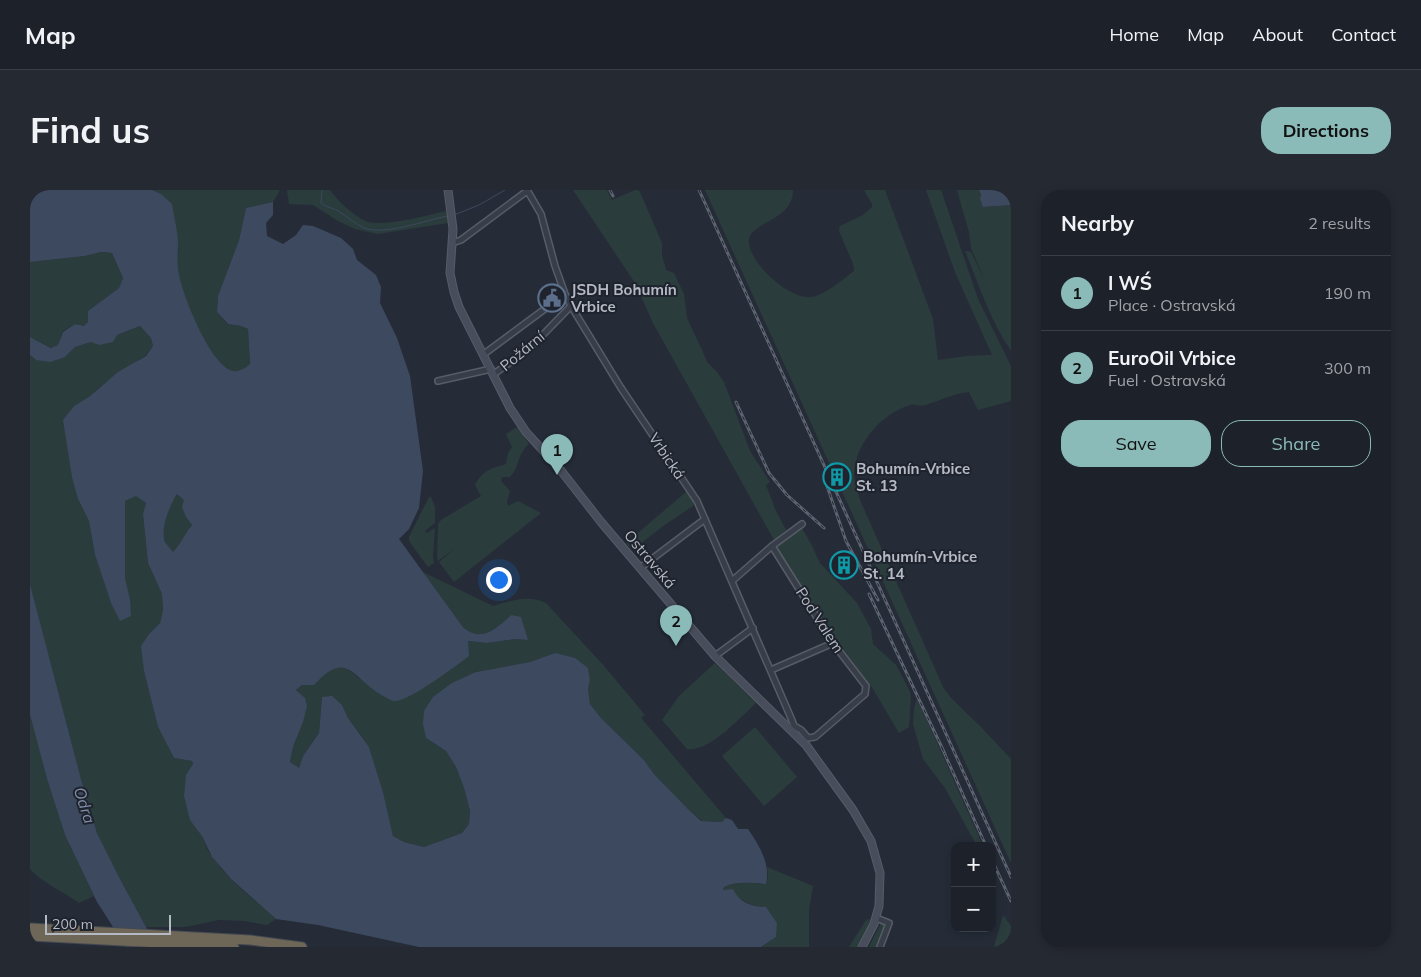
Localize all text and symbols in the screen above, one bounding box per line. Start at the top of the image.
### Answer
text: Map [25,20,76,50]
text: Home [1109,23,1159,46]
text: Map [1187,23,1224,46]
text: About [1252,23,1303,46]
text: Contact [1331,23,1396,46]
button: Directions [1261,107,1391,154]
text: Find us [30,108,150,152]
text: Nearby [1061,210,1134,236]
text: 2 results [1308,213,1371,233]
text: I WŚ [1108,271,1152,295]
place label: JSDH Bohumín Vrbice [570,280,677,316]
public building icon: JSDH Bohumín Vrbice [537,283,567,313]
text: 1 [1072,283,1082,303]
text: 190 m [1324,283,1371,303]
text: Place · Ostravská [1108,295,1236,315]
street label: Požární [496,326,549,375]
text: EuroOil Vrbice [1108,346,1236,370]
text: 2 [1072,358,1082,378]
text: 300 m [1324,358,1371,378]
text: Fuel · Ostravská [1108,370,1226,390]
button: Save [1061,420,1211,467]
button: Share [1221,420,1371,467]
street label: Vrbická [645,429,689,483]
pin: 1 [541,434,573,475]
place label: Bohumín-Vrbice St. 13 [856,459,970,495]
building icon: Bohumín-Vrbice St. 13 [822,462,852,492]
street label: Ostravská [620,526,680,592]
place label: Bohumín-Vrbice St. 14 [863,547,977,583]
building icon: Bohumín-Vrbice St. 14 [829,550,859,580]
your location [486,567,512,593]
street label: Pod Valem [792,584,848,656]
pin: 2 [660,605,692,646]
water label: Odra [70,784,100,826]
map controls [951,842,996,932]
button: + [951,842,996,887]
button: − [951,887,996,932]
scale bar [45,912,171,935]
text: 200 m [52,915,93,933]

